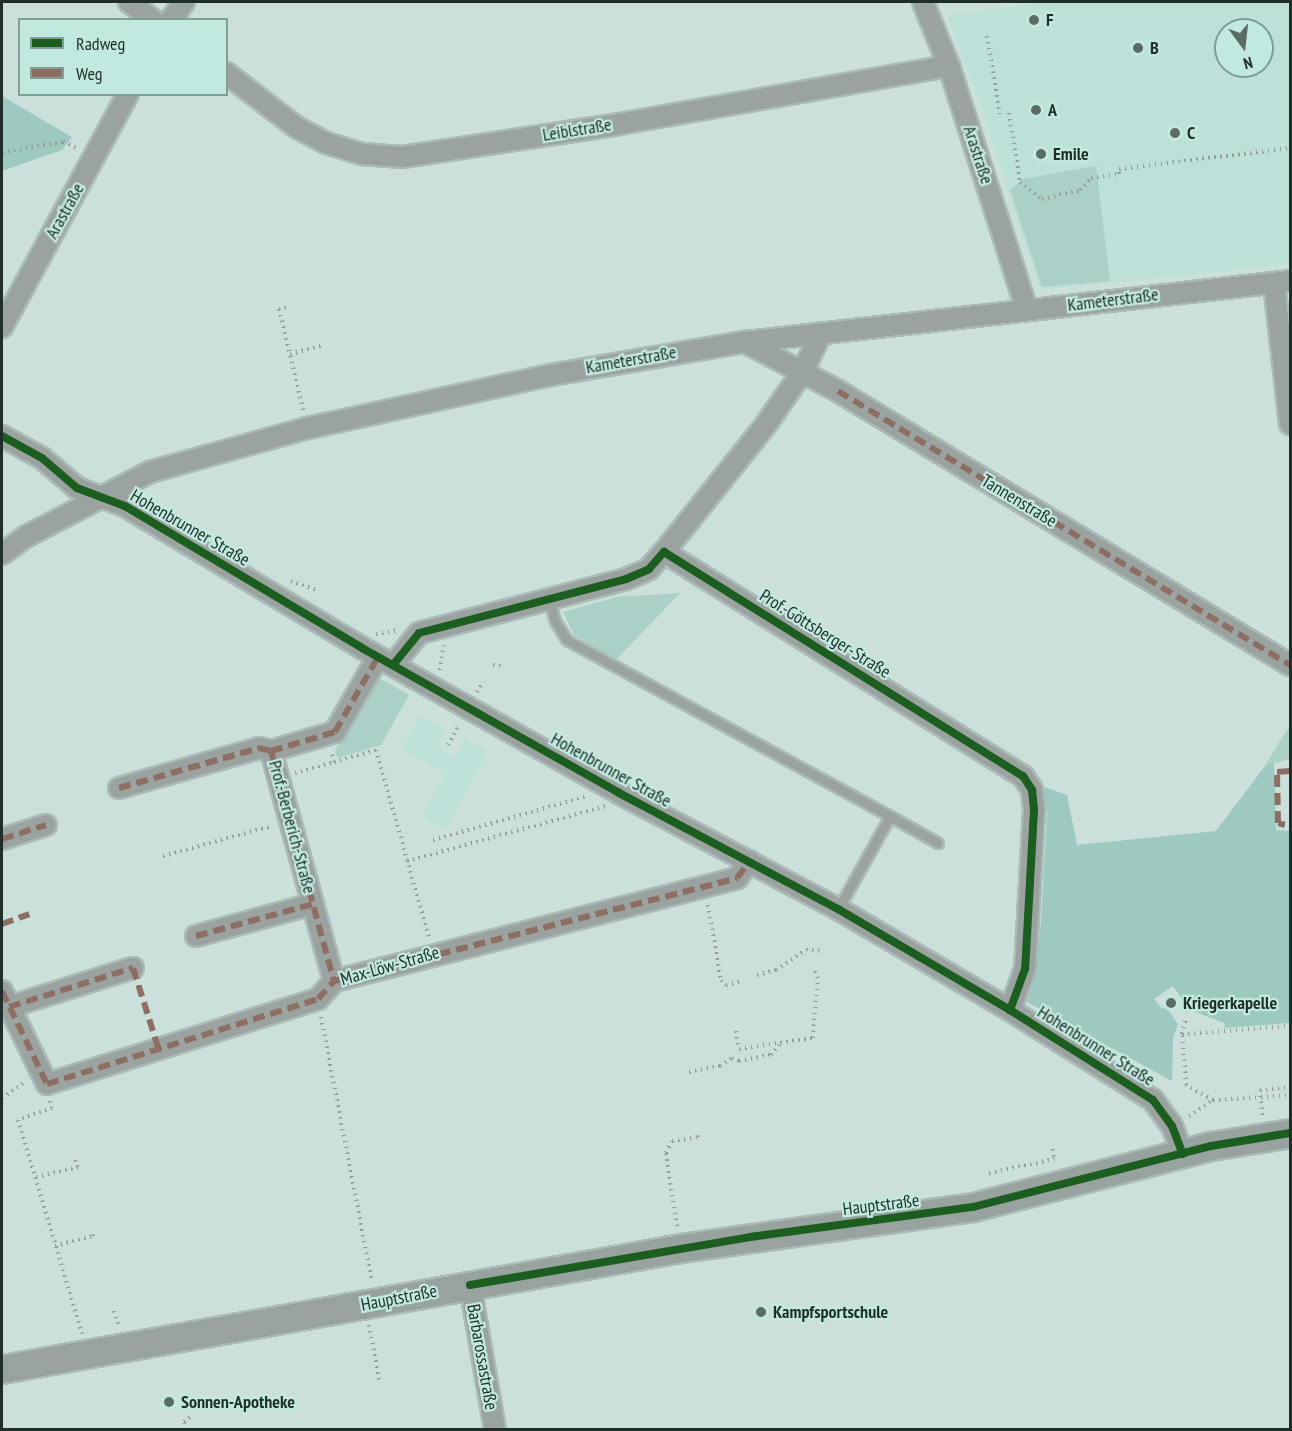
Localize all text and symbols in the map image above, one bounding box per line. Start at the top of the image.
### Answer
place label: F [1046,9,1054,31]
marker: F [1027,13,1041,27]
legend [18,18,228,96]
north arrow [1214,18,1274,78]
text: Radweg [76,32,125,55]
place label: B [1150,37,1159,59]
marker: B [1131,41,1145,55]
text: N [1241,53,1255,74]
text: Weg [76,62,103,85]
place label: A [1048,99,1057,121]
marker: A [1029,103,1043,117]
street label: Leiblstraße [541,114,613,146]
place label: C [1187,122,1195,144]
street label: Arastraße [958,123,998,187]
marker: C [1168,126,1182,140]
place label: Emile [1053,143,1089,165]
marker: Emile [1034,147,1048,161]
street label: Arastraße [41,180,89,242]
street label: Kameterstraße [1066,284,1160,316]
street label: Kameterstraße [584,341,678,379]
street label: Tannenstraße [977,470,1061,532]
street label: Hohenbrunner Straße [126,485,254,571]
street label: Prof.-Göttsberger-Straße [755,585,895,683]
street label: Hohenbrunner Straße [547,728,675,812]
street label: Prof.-Berberich-Straße [264,758,320,896]
street label: Max-Löw-Straße [338,942,442,990]
place label: Kriegerkapelle [1183,992,1277,1014]
marker: Kriegerkapelle [1164,996,1178,1010]
street label: Hohenbrunner Straße [1033,1001,1159,1091]
street label: Hauptstraße [842,1190,920,1220]
street label: Hauptstraße [359,1280,439,1316]
place label: Kampfsportschule [773,1301,888,1323]
street label: Barbarossastraße [462,1302,502,1412]
marker: Kampfsportschule [754,1305,768,1319]
place label: Sonnen-Apotheke [181,1391,295,1413]
marker: Sonnen-Apotheke [162,1395,176,1409]

